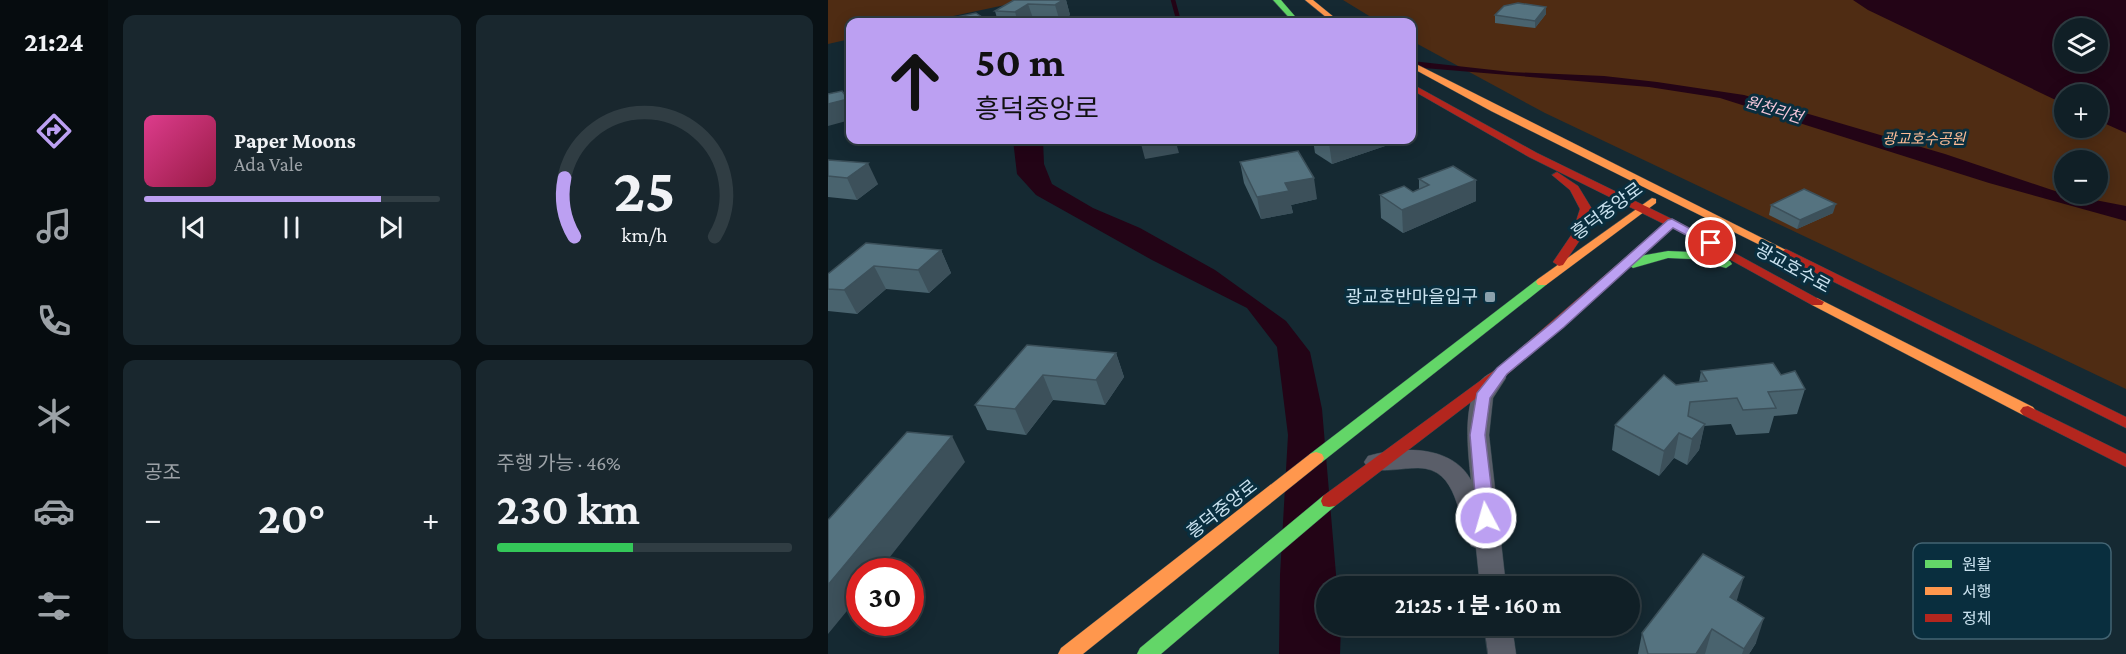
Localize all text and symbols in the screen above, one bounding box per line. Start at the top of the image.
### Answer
map controls [2054,18,2108,204]
button: layers [2054,18,2108,72]
text: 21:24 [24,27,84,57]
text: 50 m [975,38,1065,85]
icon: ahead [876,42,954,120]
button: + [2054,84,2108,138]
water label: 원천리천 [1743,93,1807,127]
text: 흥덕중앙로 [975,94,1099,124]
icon: directions [33,110,75,152]
text: Paper Moons [234,128,356,153]
park label: 광교호수공원 [1883,131,1967,147]
button: − [2054,150,2108,204]
text: Ada Vale [234,153,303,175]
text: 25 [613,155,675,224]
street label: 흥덕중앙로 [1568,179,1646,243]
icon: music [33,205,75,247]
icon: previous [177,211,210,244]
icon: pause [275,211,308,244]
icon: next [374,211,407,244]
pin [1685,217,1736,268]
text: km/h [621,223,668,247]
icon: arrive [1694,226,1727,259]
street label: 광교호수로 [1752,239,1834,297]
place label: 광교호반마을입구 [1346,287,1478,307]
marker: 광교호반마을입구 [1483,290,1497,304]
icon: phone [33,300,75,342]
icon: climate [33,395,75,437]
text: 주행 가능 · 46% [497,452,621,474]
text: 공조 [144,461,181,483]
street label: 흥덕중앙로 [1183,476,1261,542]
text: 230 km [497,484,640,534]
position arrow [1454,486,1518,550]
icon: car [33,490,75,532]
text: 20° [258,493,326,543]
text: − [144,500,161,537]
text: + [422,500,440,537]
legend [1913,543,2111,639]
text: 원활 [1962,556,1992,573]
speed limit sign: 30 [846,558,924,636]
text: 서행 [1962,583,1991,600]
icon: filters [33,585,75,627]
text: 21:25 · 1 분 · 160 m [1395,593,1561,618]
text: 정체 [1962,610,1991,627]

